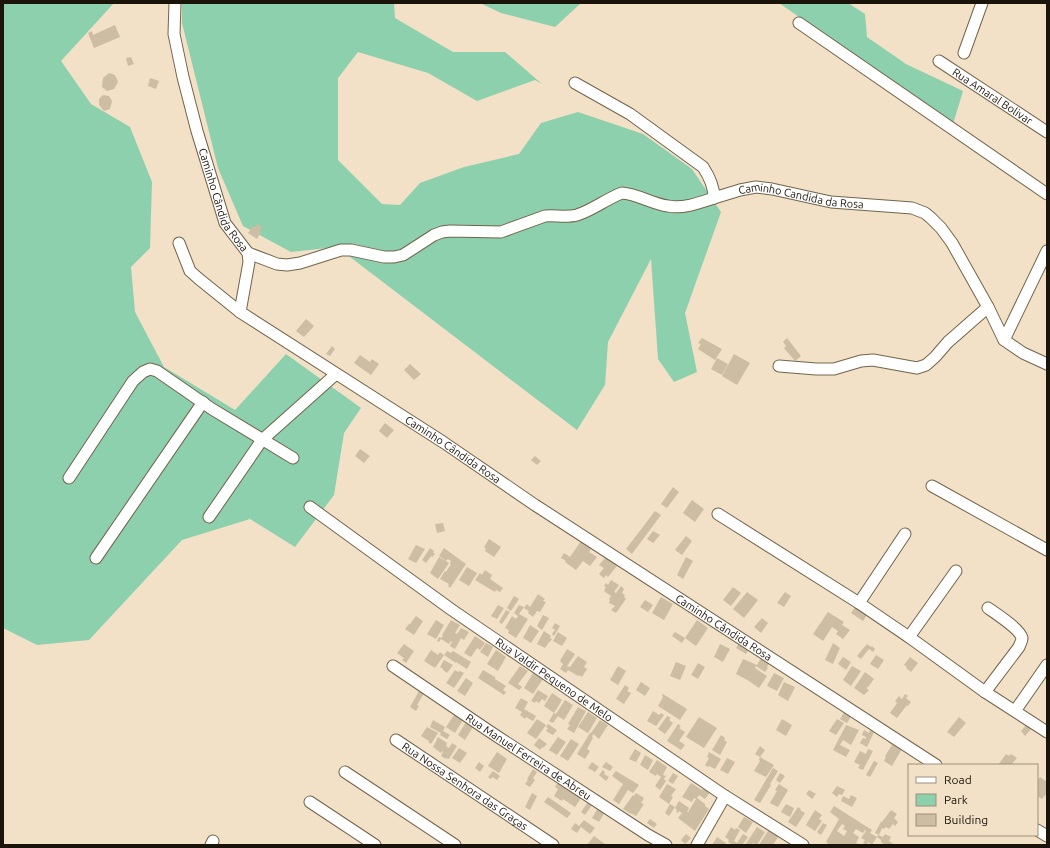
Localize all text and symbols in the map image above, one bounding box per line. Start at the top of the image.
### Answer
street label: Rua Amaral Bolivar [950,66,1035,127]
street label: Caminho Cândida Rosa [197,147,251,254]
street label: Caminho Candida da Rosa [738,180,864,210]
street label: Caminho Cândida Rosa [403,413,503,486]
street label: Caminho Cândida Rosa [673,592,774,663]
street label: Rua Valdir Pequeno de Melo [493,635,615,724]
street label: Rua Manuel Ferreira de Abreu [464,711,593,802]
street label: Rua Nossa Senhora das Graças [400,740,530,833]
legend [908,764,1038,836]
text: Road [944,773,972,786]
text: Park [944,793,968,806]
text: Building [944,813,988,826]

